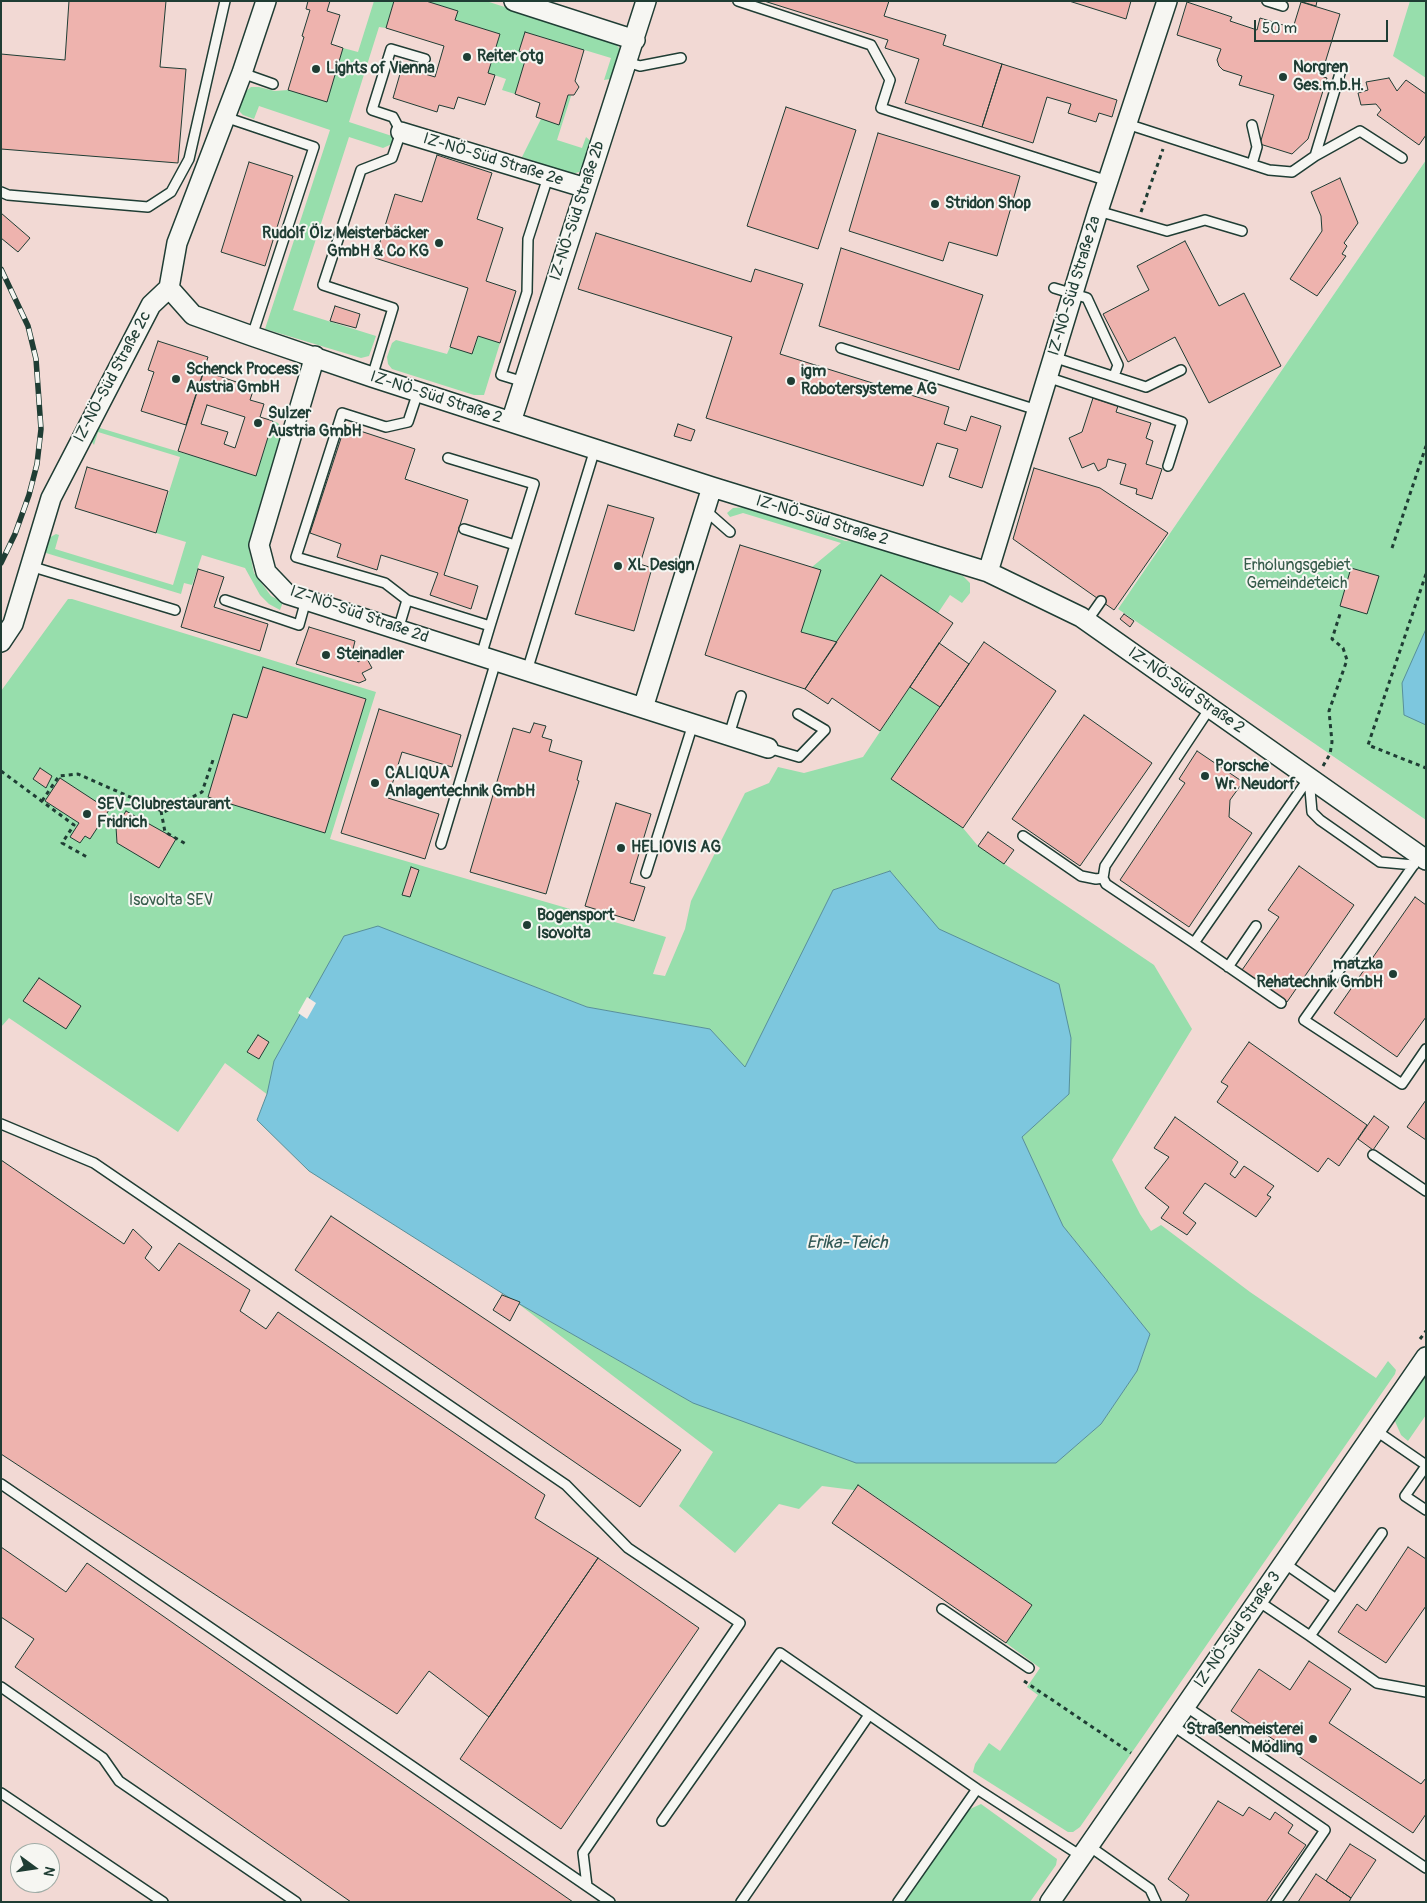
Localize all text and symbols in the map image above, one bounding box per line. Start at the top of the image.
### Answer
scale bar [1257,10,1391,42]
text: 50 m [1262,19,1297,38]
place label: Reiter otg [477,47,544,67]
marker: Reiter otg [461,51,473,63]
place label: Norgren Ges.m.b.H. [1293,58,1364,96]
place label: Lights of Vienna [326,59,435,79]
marker: Lights of Vienna [310,63,322,75]
marker: Norgren Ges.m.b.H. [1277,71,1289,83]
street label: IZ-NÖ-Süd Straße 2e [421,130,565,190]
street label: IZ-NÖ-Süd Straße 2b [546,139,610,283]
place label: Stridon Shop [945,194,1031,214]
marker: Stridon Shop [929,198,941,210]
street label: IZ-NÖ-Süd Straße 2a [1045,214,1105,358]
place label: Rudolf Ölz Meisterbäcker GmbH & Co KG [262,224,429,262]
marker: Rudolf Ölz Meisterbäcker GmbH & Co KG [433,237,445,249]
street label: IZ-NÖ-Süd Straße 2c [70,308,156,446]
place label: Schenck Process Austria GmbH [186,360,299,398]
place label: igm Robotersysteme AG [801,362,937,400]
street label: IZ-NÖ-Süd Straße 2 [368,368,504,428]
marker: Schenck Process Austria GmbH [170,373,182,385]
marker: igm Robotersysteme AG [785,375,797,387]
place label: Sulzer Austria GmbH [268,404,362,442]
marker: Sulzer Austria GmbH [252,417,264,429]
street label: IZ-NÖ-Süd Straße 2 [753,492,891,550]
place label: XL Design [628,556,695,576]
park label: Erholungsgebiet Gemeindeteich [1243,556,1351,594]
marker: XL Design [612,560,624,572]
street label: IZ-NÖ-Süd Straße 2d [287,582,431,648]
street label: IZ-NÖ-Süd Straße 2 [1124,644,1248,738]
place label: Steinadler [336,645,404,665]
marker: Steinadler [320,649,332,661]
place label: Porsche Wr. Neudorf [1215,757,1295,795]
place label: CALIQUA Anlagentechnik GmbH [385,764,535,802]
marker: Porsche Wr. Neudorf [1199,770,1211,782]
marker: CALIQUA Anlagentechnik GmbH [369,777,381,789]
place label: SEV-Clubrestaurant Fridrich [97,795,231,833]
marker: SEV-Clubrestaurant Fridrich [81,808,93,820]
place label: HELIOVIS AG [631,838,721,858]
marker: HELIOVIS AG [615,842,627,854]
park label: Isovolta SEV [129,891,213,911]
place label: Bogensport Isovolta [537,906,614,944]
marker: Bogensport Isovolta [521,919,533,931]
place label: matzka Rehatechnik GmbH [1257,955,1383,993]
marker: matzka Rehatechnik GmbH [1387,968,1399,980]
water label: Erika-Teich [806,1232,888,1254]
street label: IZ-NÖ-Süd Straße 3 [1191,1568,1285,1692]
place label: Straßenmeisterei Mödling [1186,1720,1303,1758]
marker: Straßenmeisterei Mödling [1307,1733,1319,1745]
north arrow [10,1843,60,1893]
text: N [40,1865,58,1878]

